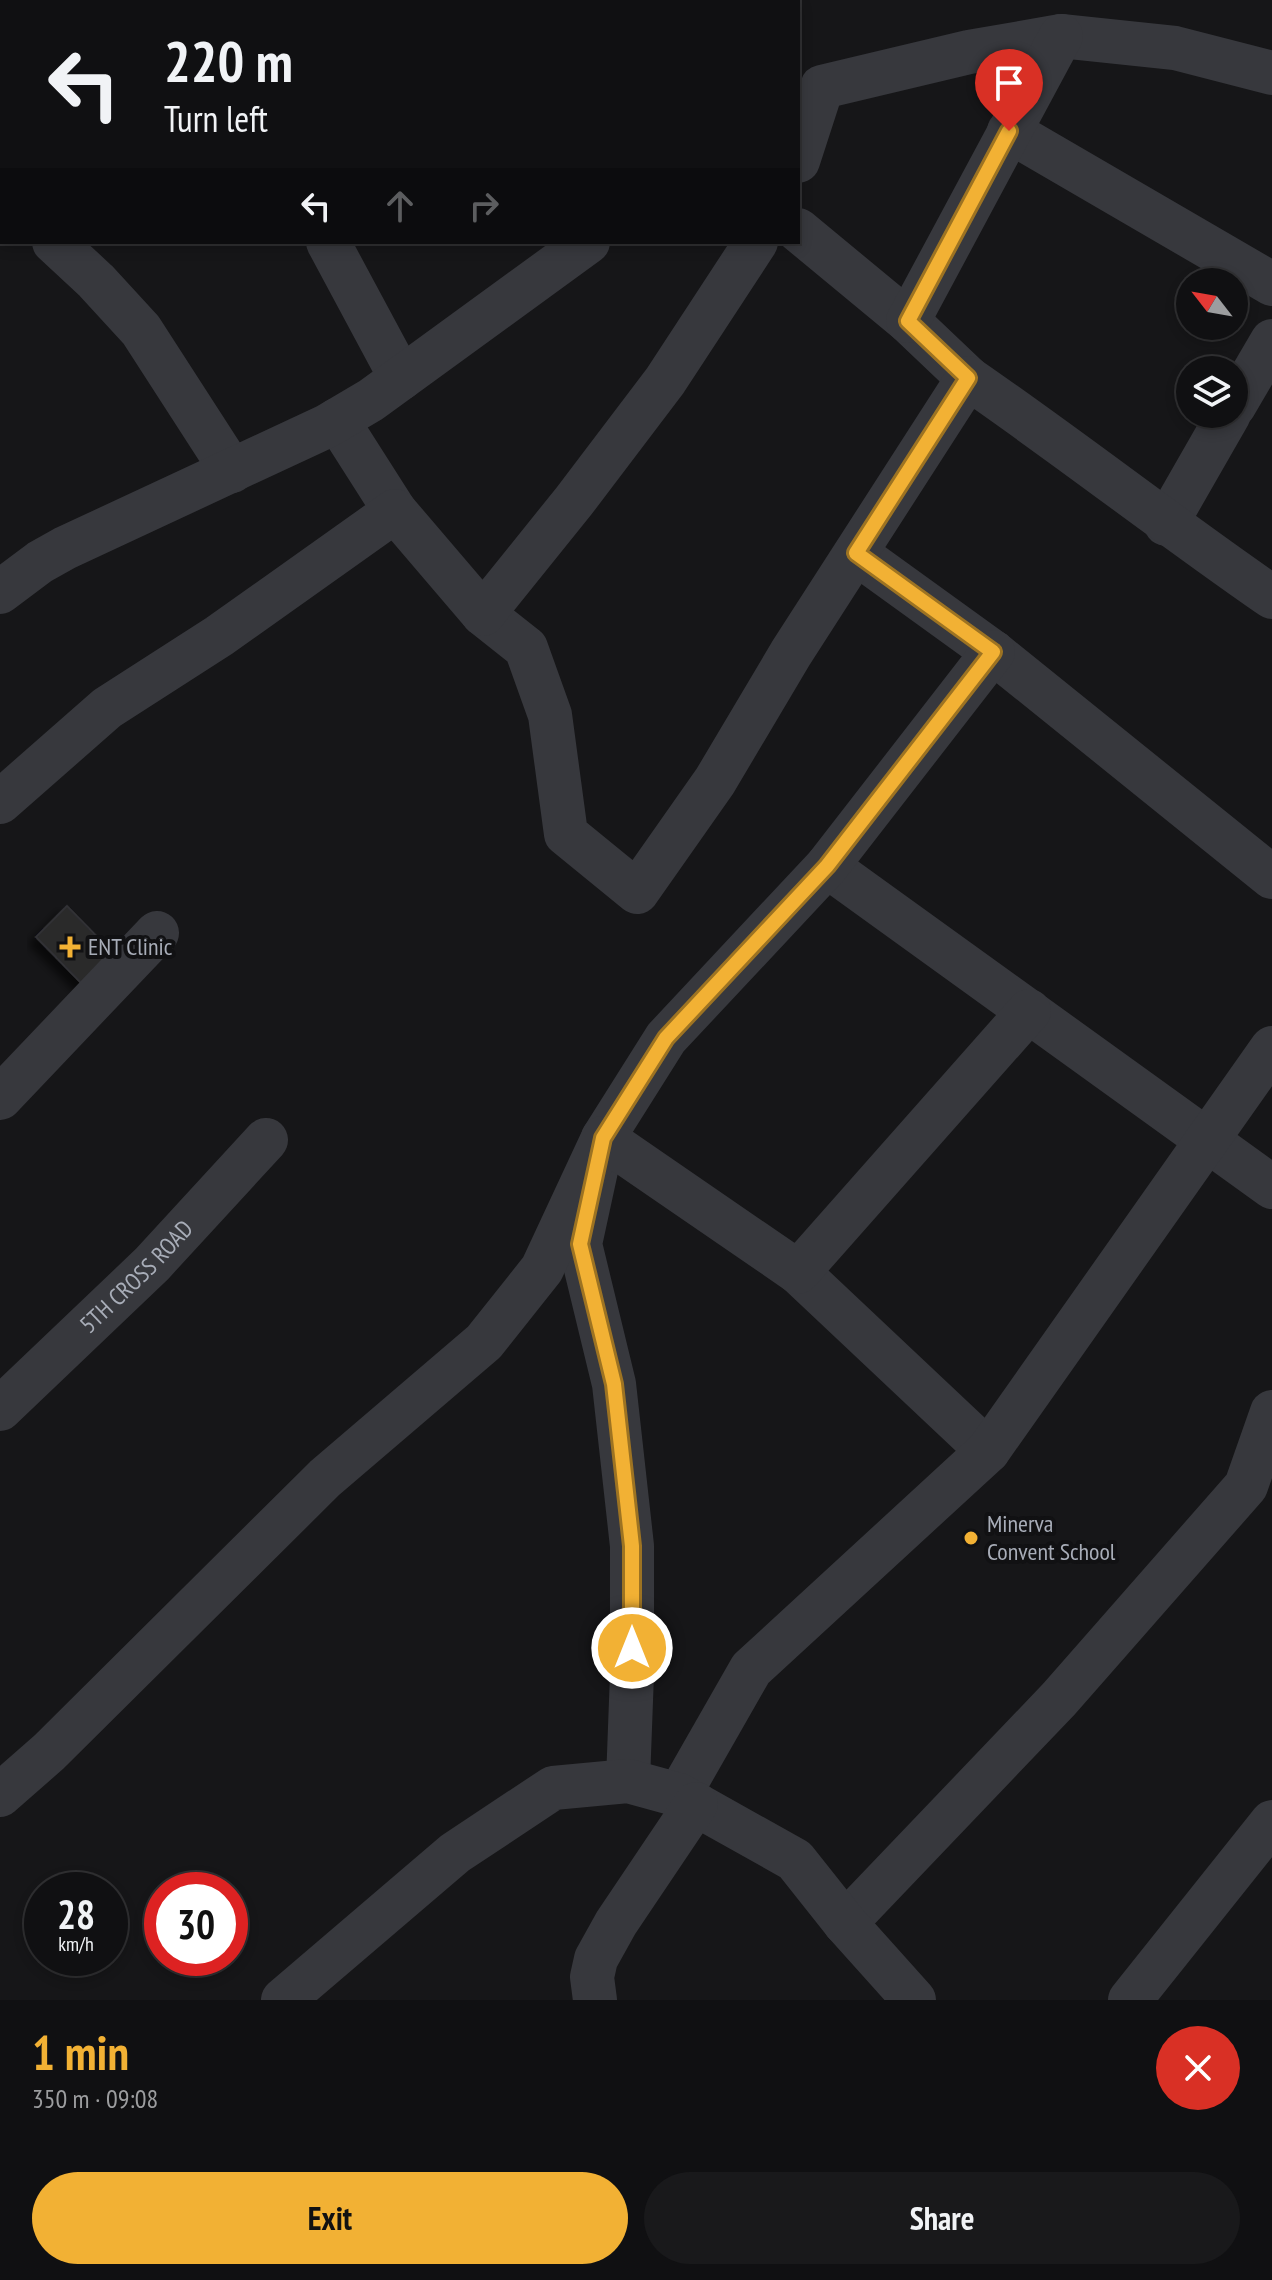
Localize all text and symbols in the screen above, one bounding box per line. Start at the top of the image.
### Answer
text: 220 m [164,25,293,97]
icon: left [32,32,136,136]
pin [975,49,1043,131]
icon: arrive [987,61,1031,105]
text: Turn left [164,95,268,142]
icon: left [294,184,338,228]
icon: ahead [378,184,422,228]
icon: right [462,184,506,228]
north arrow [1176,268,1248,340]
map controls [1176,268,1248,428]
button: layers [1176,356,1248,428]
place label: ENT Clinic [88,931,173,962]
marker: ENT Clinic [59,936,81,958]
street label: 5TH CROSS ROAD [73,1214,199,1340]
place label: Minerva Convent School [987,1508,1116,1567]
marker: Minerva Convent School [962,1529,980,1547]
position arrow [590,1606,674,1690]
speed limit sign: 30 [144,1872,248,1976]
text: 28 [57,1888,95,1940]
text: km/h [58,1931,94,1957]
text: 1 min [32,2021,129,2083]
button: close [1156,2026,1240,2110]
text: 350 m · 09:08 [32,2082,158,2115]
button: Exit [32,2172,628,2264]
button: Share [644,2172,1240,2264]

